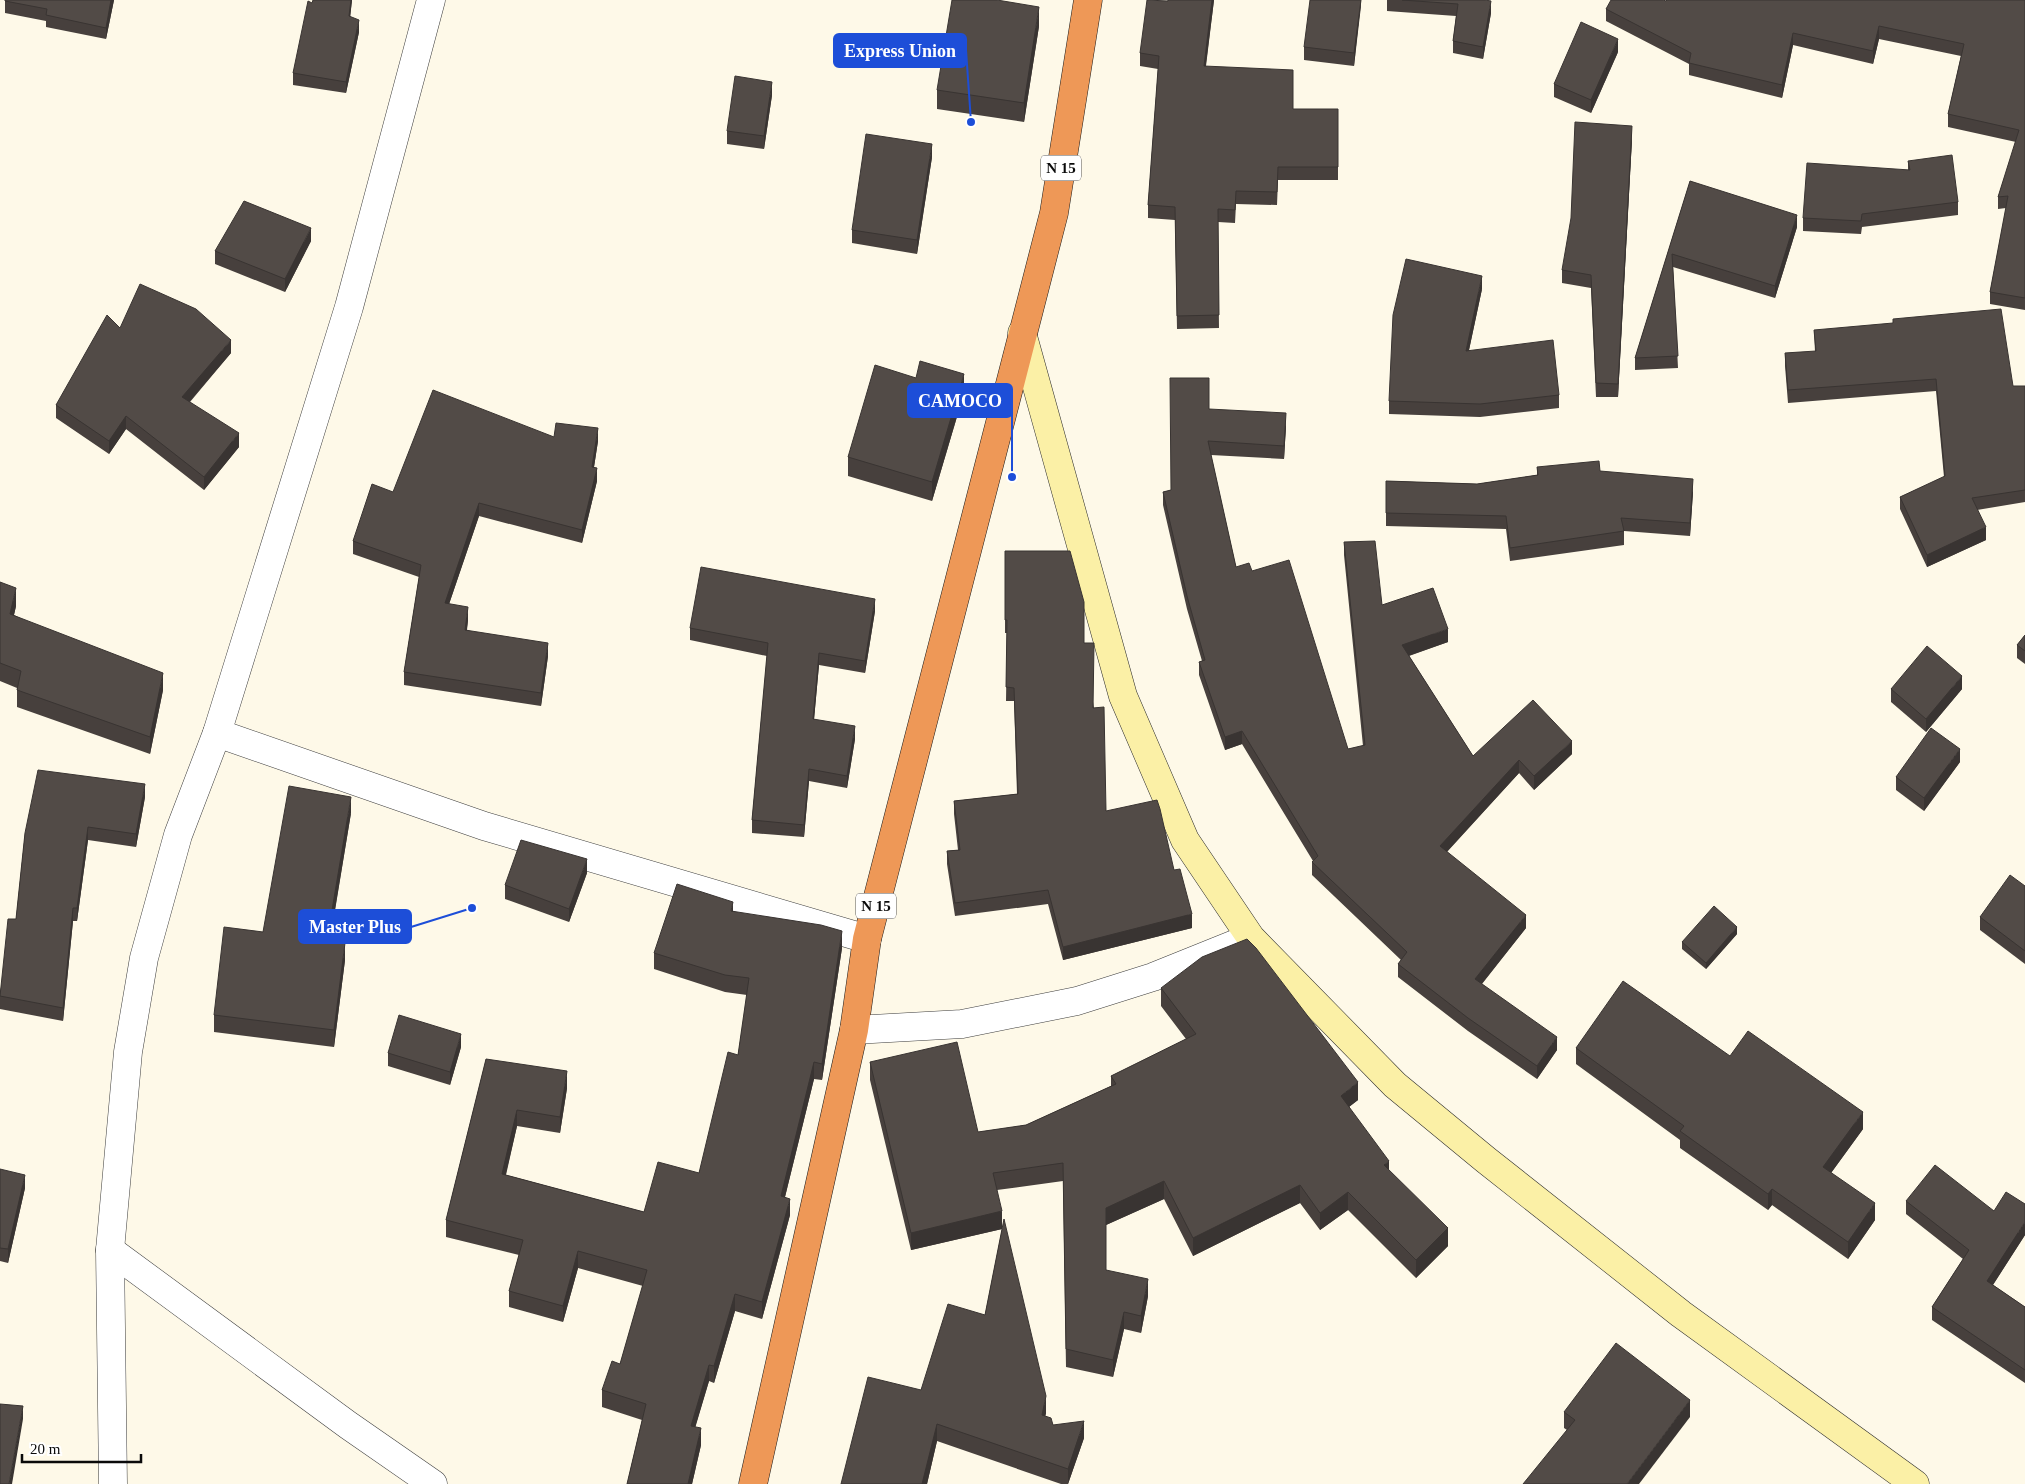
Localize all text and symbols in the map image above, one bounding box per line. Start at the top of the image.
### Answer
callout: Express Union [834,34,966,67]
text: Express Union [844,41,956,61]
road number: N 15 [1041,156,1081,180]
callout: CAMOCO [908,384,1012,417]
text: CAMOCO [918,391,1002,411]
road number: N 15 [856,894,896,918]
callout: Master Plus [299,910,411,943]
text: Master Plus [309,917,401,937]
scale bar [22,1432,141,1464]
text: 20 m [30,1441,61,1457]

